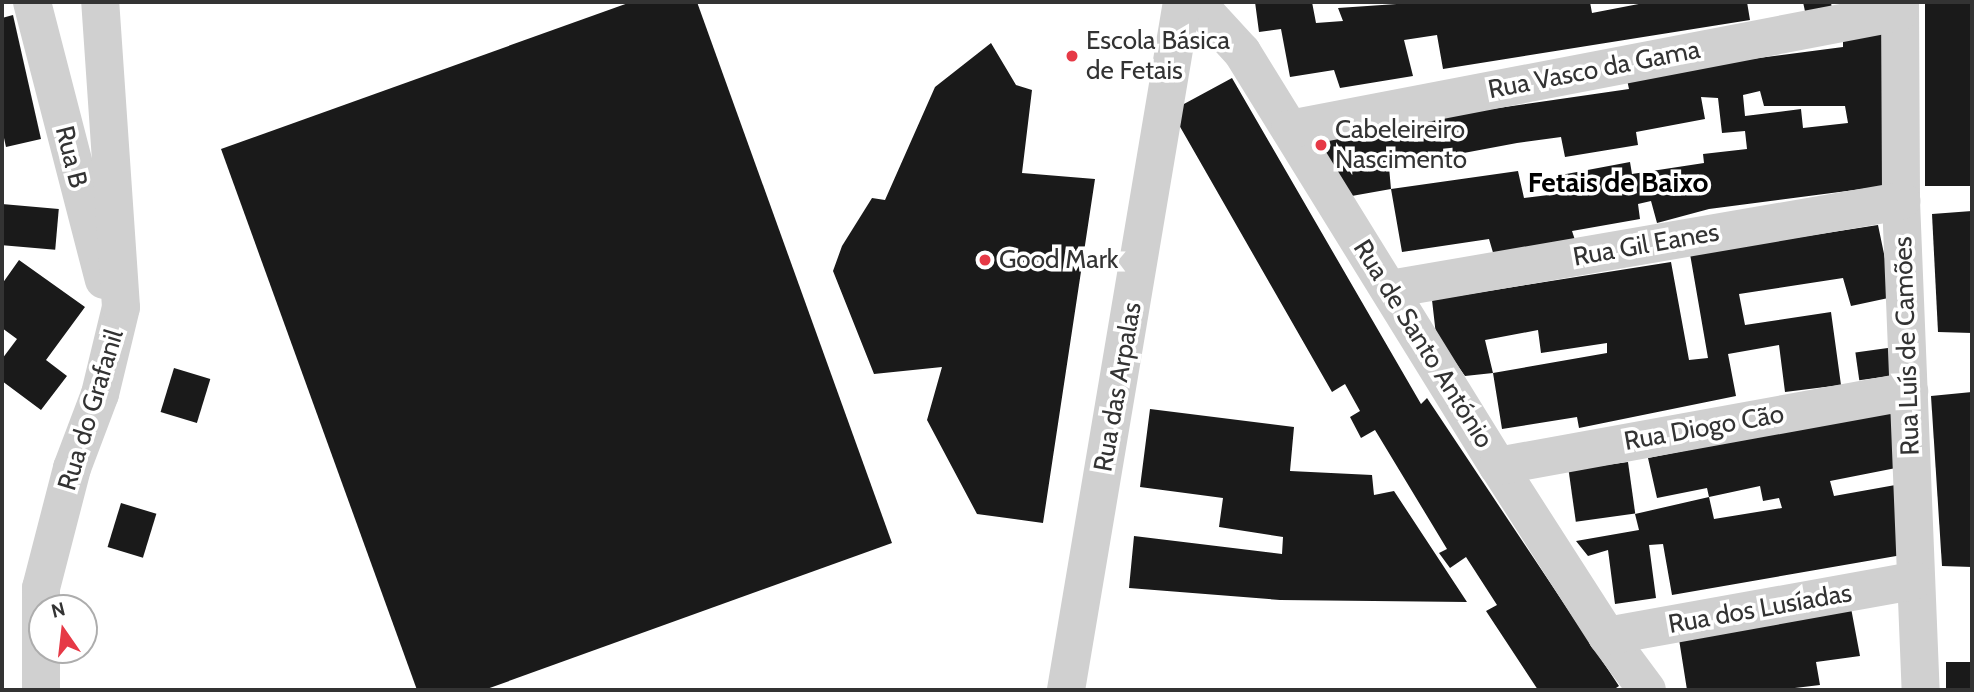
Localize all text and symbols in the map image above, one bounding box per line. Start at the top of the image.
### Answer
place label: Escola Básica de Fetais [1086,25,1230,86]
street label: Rua Vasco da Gama [1485,34,1703,106]
marker: Escola Básica de Fetais [1064,48,1080,64]
place label: Cabeleireiro Nascimento [1335,114,1467,176]
street label: Rua B [48,123,94,191]
marker: Cabeleireiro Nascimento [1313,137,1329,153]
district label: Fetais de Baixo [1528,165,1708,199]
street label: Rua Gil Eanes [1571,217,1721,273]
street label: Rua de Santo António [1346,234,1500,454]
street label: Rua Luís de Camões [1888,236,1926,456]
place label: Good Mark [999,244,1119,276]
marker: Good Mark [977,252,993,268]
street label: Rua das Arpalas [1088,300,1148,474]
street label: Rua do Grafanil [52,326,130,494]
street label: Rua Diogo Cão [1622,399,1786,457]
street label: Rua dos Lusíadas [1666,578,1854,640]
north arrow [28,594,98,664]
text: N [49,597,68,623]

